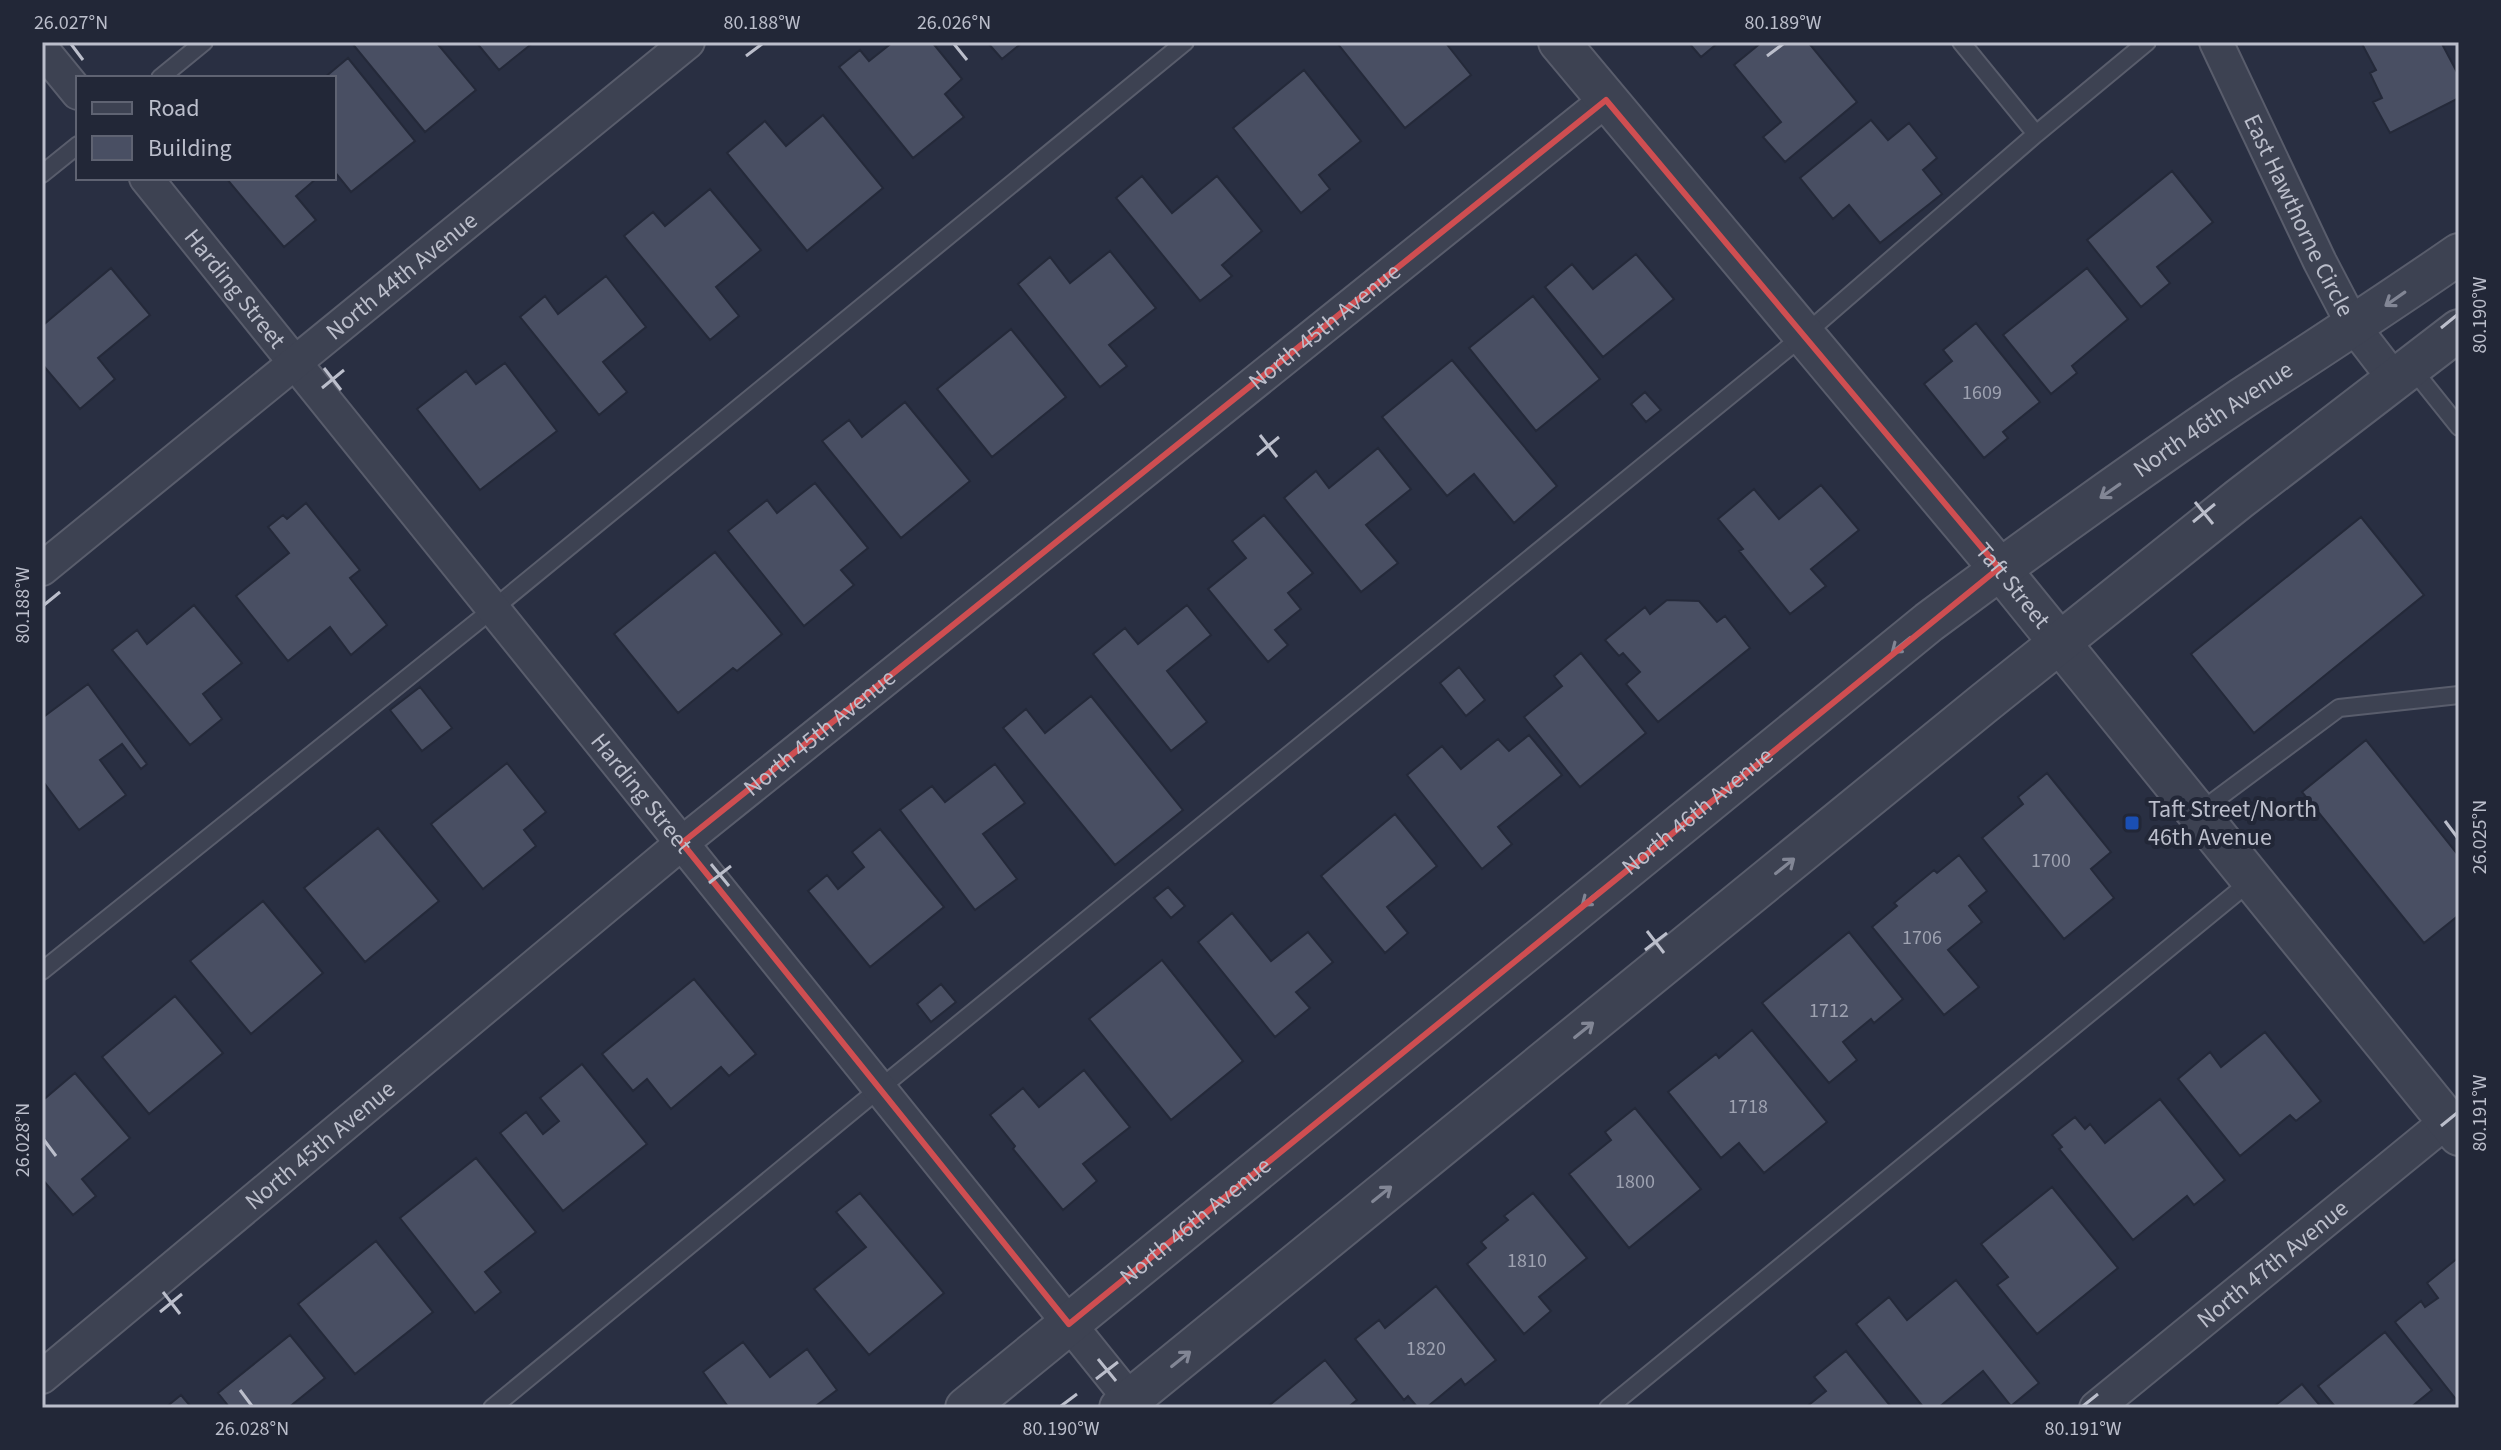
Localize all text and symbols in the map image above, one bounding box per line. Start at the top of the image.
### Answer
text: 26.027°N [34,9,108,37]
text: 80.188°W [723,9,801,37]
text: 26.026°N [917,9,991,37]
text: 80.189°W [1744,9,1822,37]
legend [76,76,336,180]
text: Road [148,91,200,126]
street label: East Hawthorne Circle [2235,108,2363,323]
text: Building [148,131,232,166]
street label: North 44th Avenue [318,203,485,348]
street label: Harding Street [176,221,294,356]
street label: North 45th Avenue [1241,254,1408,398]
text: 80.190°W [2466,276,2494,354]
one-way arrow [2385,291,2407,307]
street label: North 46th Avenue [2126,352,2300,486]
house number: 1609 [1962,379,2002,407]
one-way arrow [2099,483,2121,499]
street label: Taft Street [1967,535,2059,636]
text: 80.188°W [9,566,37,644]
one-way arrow [1891,636,1911,654]
street label: North 45th Avenue [736,660,903,805]
street label: Harding Street [582,726,701,861]
street label: North 46th Avenue [1614,738,1781,884]
place label: Taft Street/North 46th Avenue [2148,792,2317,855]
text: 26.025°N [2466,800,2494,874]
marker: Taft Street/North 46th Avenue [2123,814,2141,832]
house number: 1700 [2031,847,2071,875]
one-way arrow [1774,857,1795,874]
one-way arrow [1581,889,1602,907]
house number: 1706 [1902,924,1942,952]
house number: 1712 [1809,997,1849,1025]
one-way arrow [1573,1021,1594,1039]
street label: North 45th Avenue [237,1072,403,1218]
text: 80.191°W [2466,1074,2494,1152]
house number: 1718 [1728,1093,1768,1121]
text: 26.028°N [9,1103,37,1177]
street label: North 46th Avenue [1112,1148,1279,1293]
house number: 1800 [1615,1168,1655,1196]
one-way arrow [1371,1185,1392,1203]
street label: North 47th Avenue [2189,1191,2356,1336]
house number: 1810 [1507,1247,1547,1275]
house number: 1820 [1406,1335,1446,1363]
one-way arrow [1170,1350,1191,1368]
text: 26.028°N [215,1415,289,1443]
text: 80.190°W [1022,1415,1100,1443]
text: 80.191°W [2044,1415,2122,1443]

